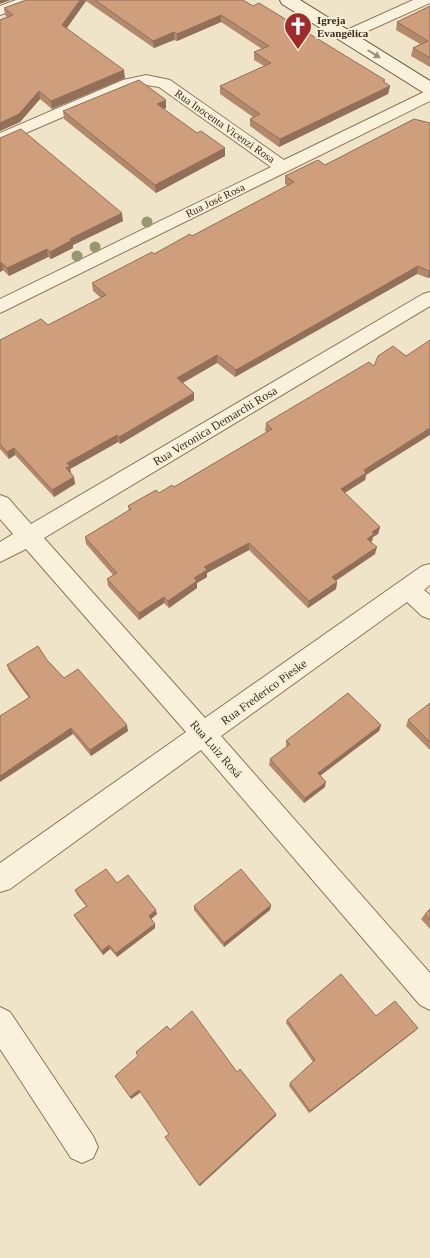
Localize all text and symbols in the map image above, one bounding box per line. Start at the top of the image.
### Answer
church icon: Igreja Evangélica [283,11,313,50]
place label: Igreja Evangélica [317,14,369,39]
one-way arrow [367,50,381,59]
street label: Rua Inocenta Vicenzi Rosa [173,87,277,165]
street label: Rua José Rosa [184,180,247,219]
street label: Rua Veronica Demarchi Rosa [151,383,280,469]
street label: Rua Frederico Pieske [218,656,310,728]
street label: Rua Luiz Rosá [187,717,245,781]

